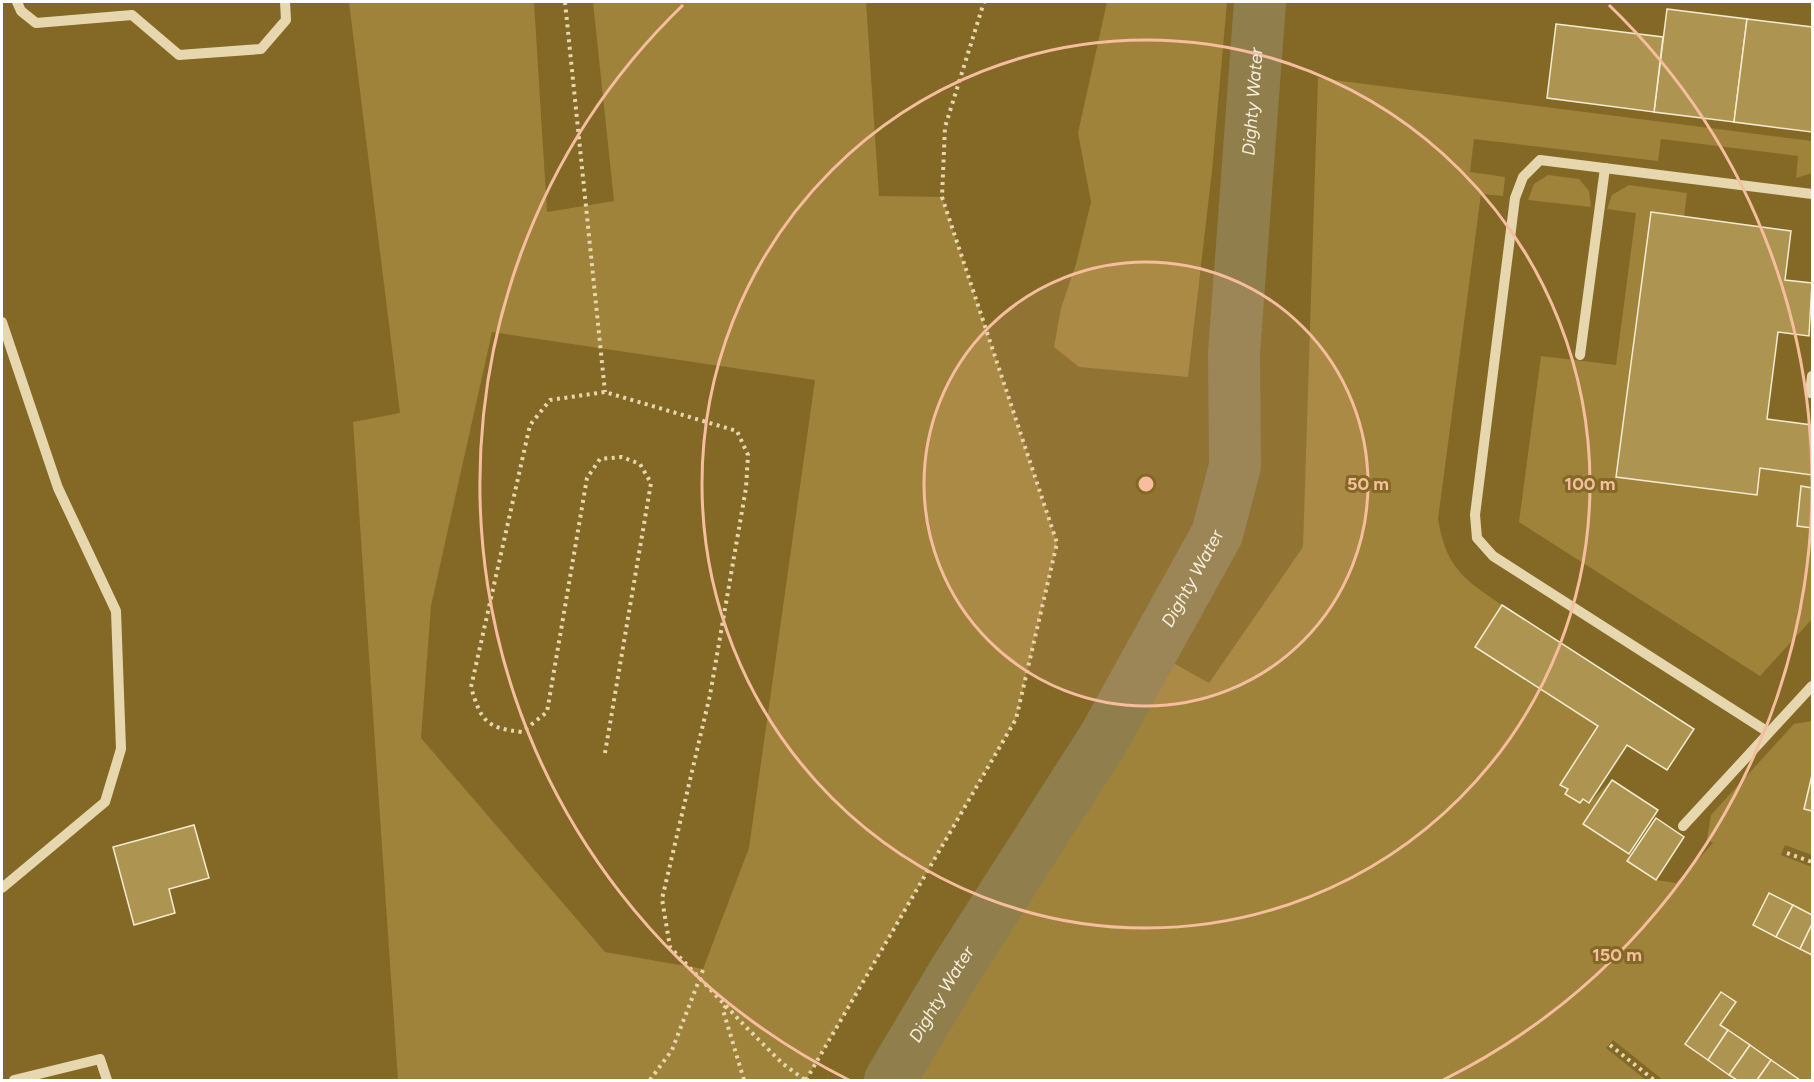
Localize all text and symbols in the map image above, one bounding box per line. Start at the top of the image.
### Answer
water label: Dighty Water [1238,46,1268,156]
text: 50 m [1347,473,1389,495]
text: 100 m [1565,473,1615,495]
centre of rings [1136,474,1156,494]
water label: Dighty Water [1157,527,1229,631]
water label: Dighty Water [904,941,979,1046]
text: 150 m [1592,944,1642,966]

